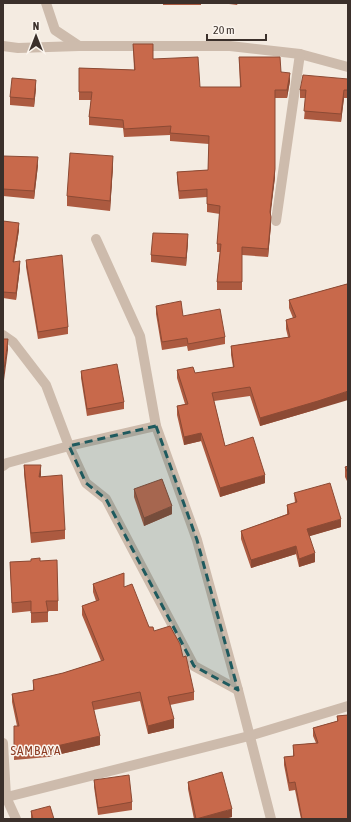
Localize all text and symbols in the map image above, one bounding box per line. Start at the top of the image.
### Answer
north arrow [16,16,56,56]
scale bar [207,16,266,42]
text: N [33,20,39,32]
text: 20 m [213,23,235,37]
district label: SAMBAYA [11,743,61,758]

